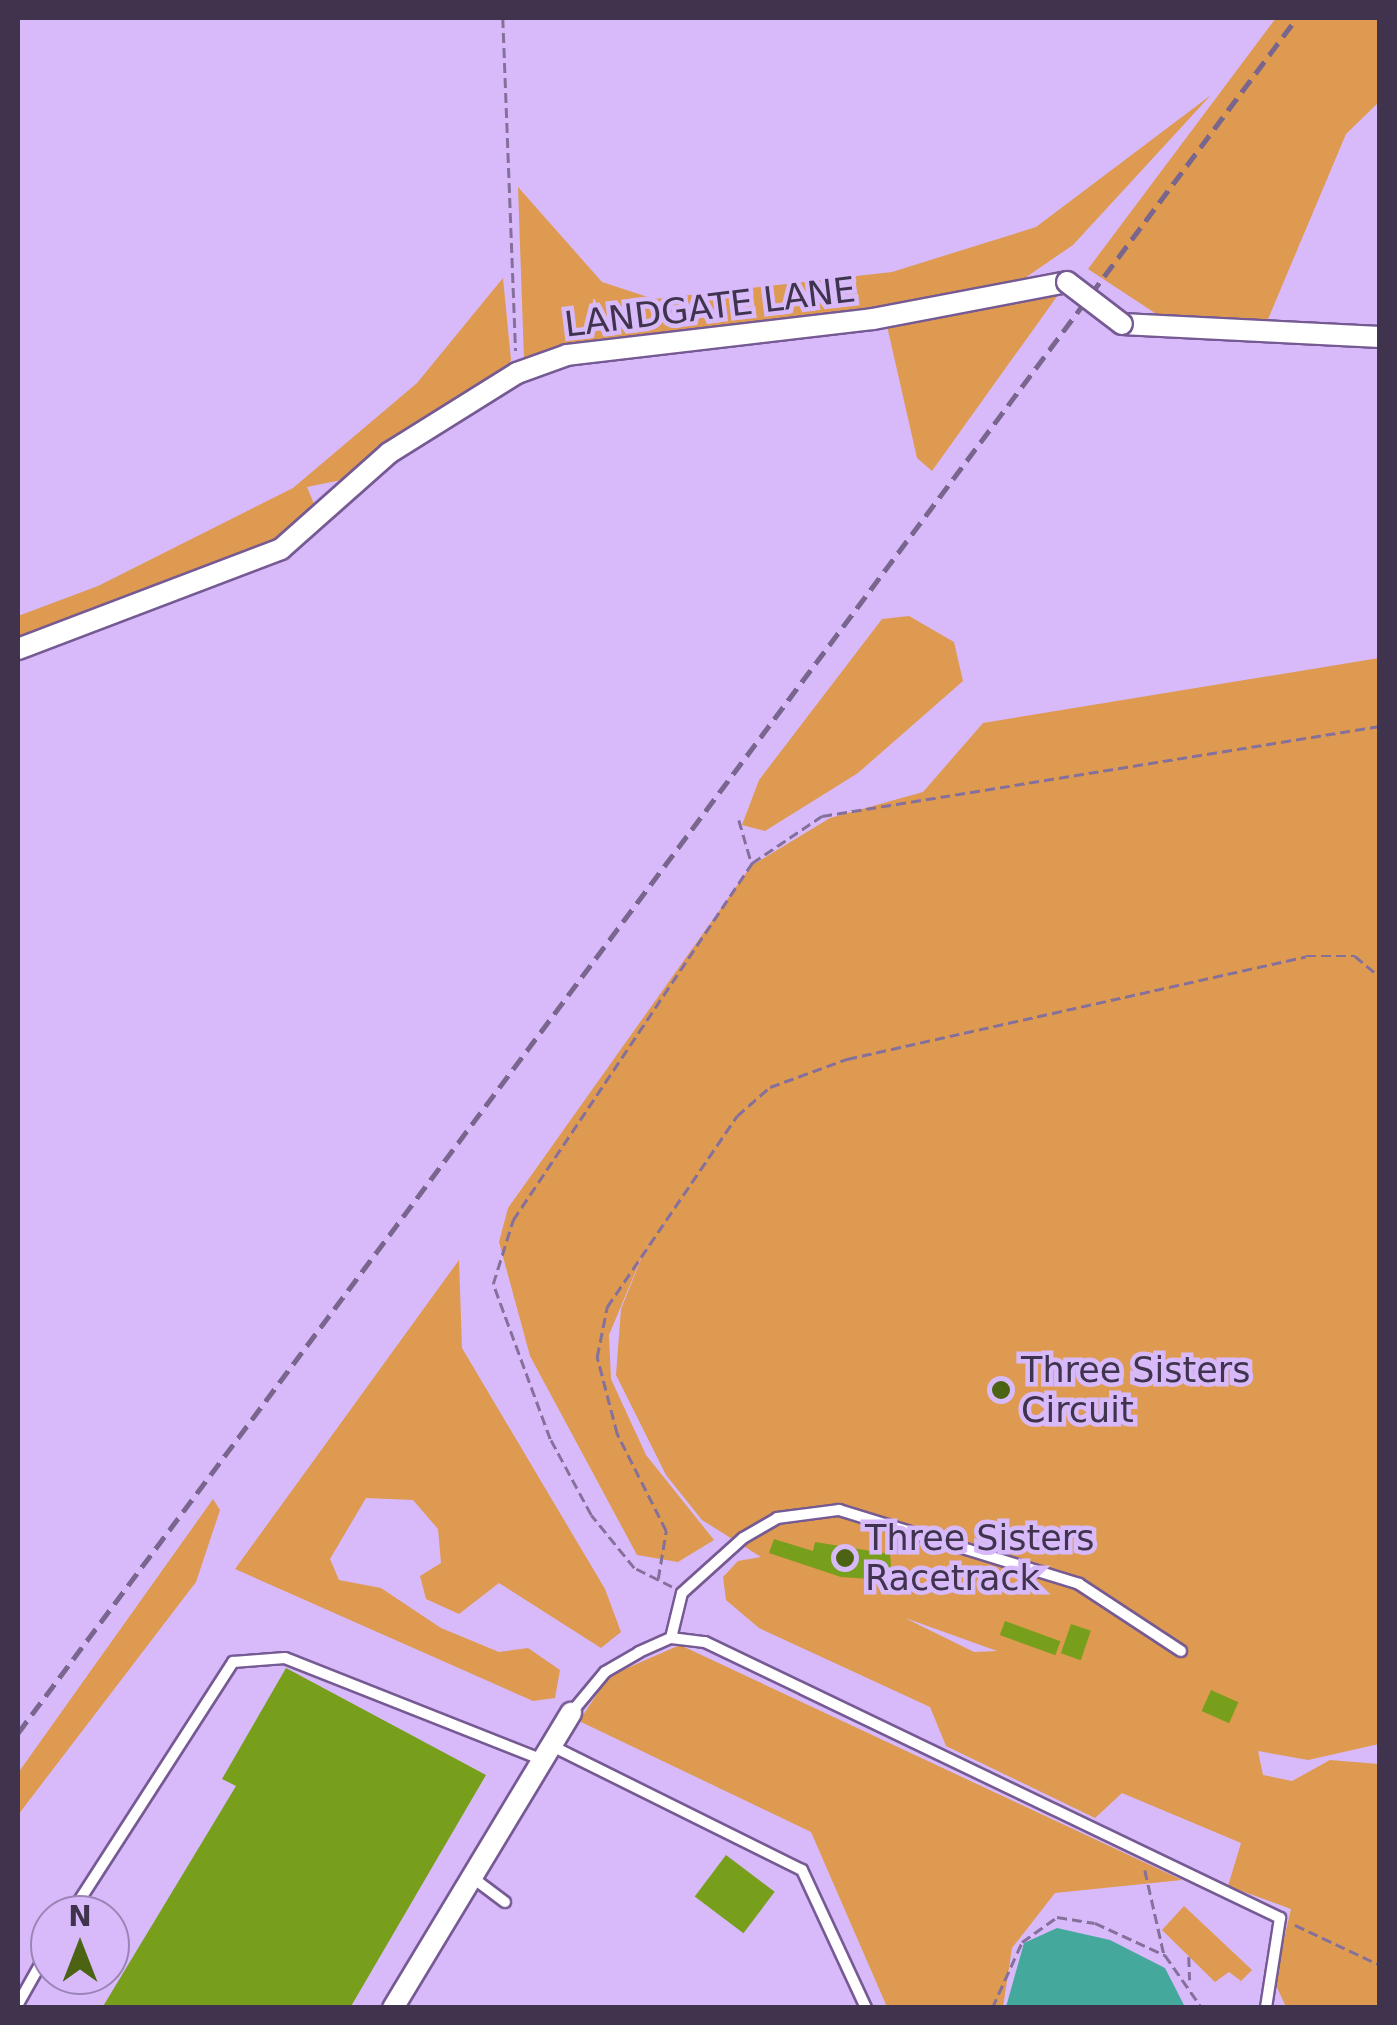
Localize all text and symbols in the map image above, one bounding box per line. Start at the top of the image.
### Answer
street label: LANDGATE LANE [562,268,858,346]
place label: Three Sisters Circuit [1021,1349,1250,1431]
marker: Three Sisters Circuit [990,1379,1012,1401]
place label: Three Sisters Racetrack [865,1517,1094,1599]
marker: Three Sisters Racetrack [834,1547,856,1569]
north arrow [30,1895,130,1995]
text: N [68,1900,92,1933]

